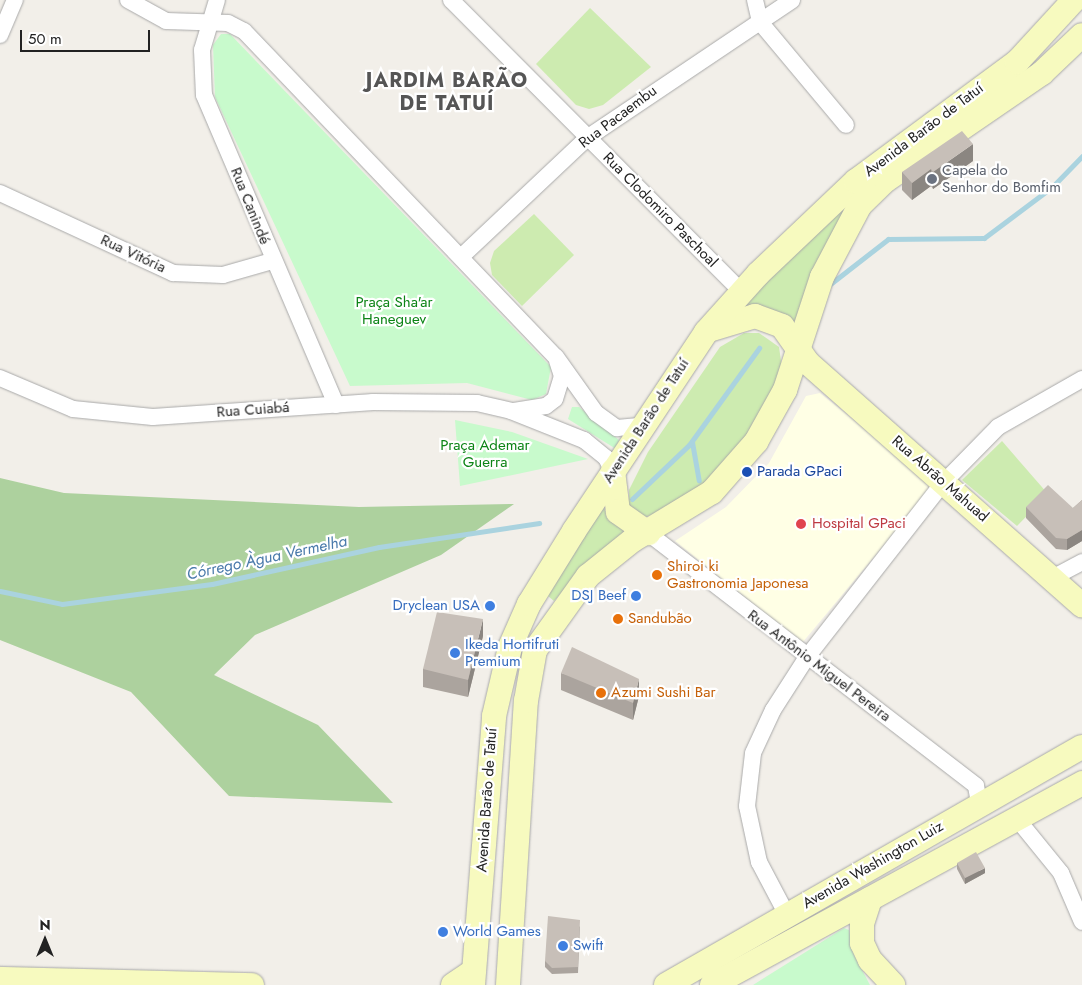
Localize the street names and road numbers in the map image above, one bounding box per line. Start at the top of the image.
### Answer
street label: Avenida Barão de Tatuí [861,79,987,181]
street label: Rua Pacaembu [575,82,661,152]
street label: Rua Clodomiro Paschoal [599,149,721,271]
street label: Rua Canindé [226,165,274,247]
street label: Rua Vitória [98,231,168,277]
street label: Avenida Barão de Tatuí [599,355,693,487]
street label: Rua Cuiabá [216,398,290,422]
street label: Rua Abrão Mahuad [888,432,992,526]
street label: Rua Antônio Miguel Pereira [744,606,894,726]
street label: Avenida Barão de Tatuí [473,727,501,873]
street label: Avenida Washington Luiz [799,817,947,913]

